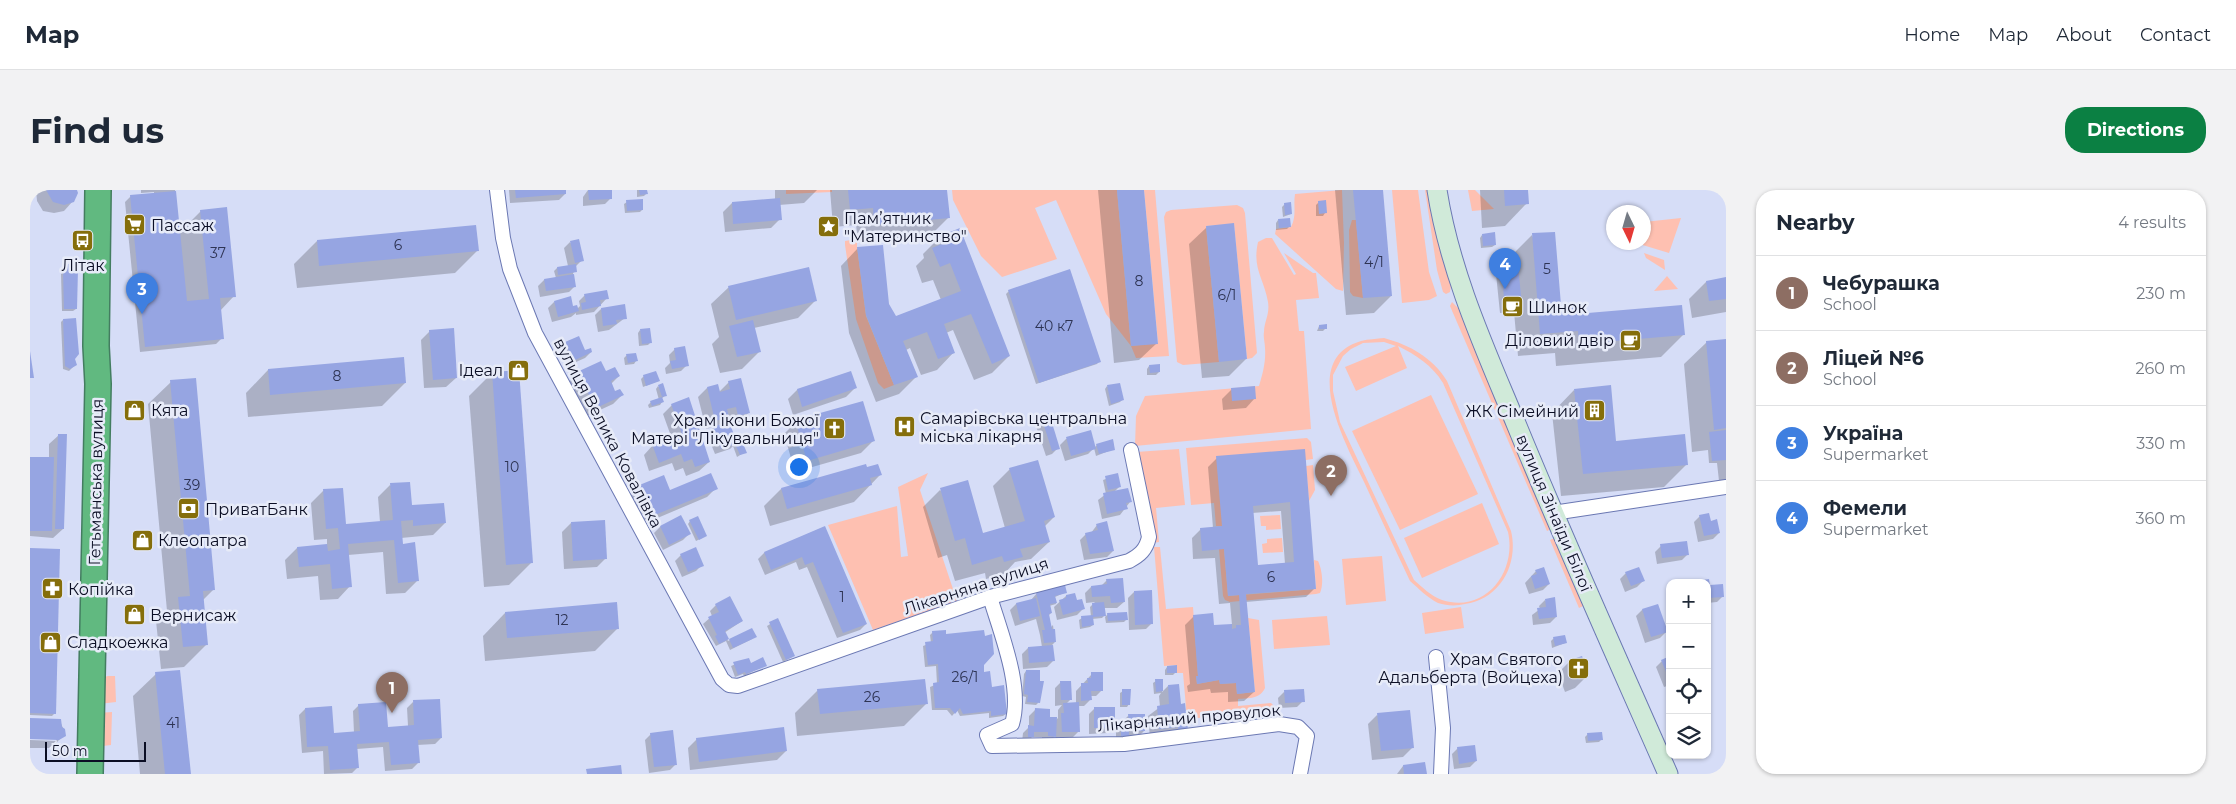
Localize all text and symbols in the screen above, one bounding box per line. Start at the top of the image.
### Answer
text: Map [25,20,79,49]
text: Home [1904,24,1960,46]
text: Map [1988,24,2028,46]
text: About [2056,24,2112,46]
text: Contact [2140,24,2211,46]
button: Directions [2065,107,2206,153]
text: Find us [30,109,164,152]
north arrow [1606,205,1651,250]
place label: Пам’ятник "Материнство" [844,209,967,246]
text: Nearby [1776,210,1855,235]
supermarket icon: Пассаж [123,213,147,237]
text: 4 results [2118,213,2186,232]
place icon: Пам’ятник "Материнство" [816,215,840,239]
place label: Пассаж [151,216,214,235]
bus stop icon: Літак [71,229,95,253]
house number: 6 [394,236,403,254]
house number: 37 [210,244,226,262]
pin: 4 [1489,248,1521,289]
house number: 4/1 [1364,253,1384,271]
place label: Літак [61,256,105,275]
house number: 5 [1543,260,1551,278]
house number: 8 [1135,272,1144,290]
text: Чебурашка [1823,272,1940,295]
pin: 3 [126,273,158,314]
text: 1 [1789,284,1795,303]
text: 230 m [2136,284,2186,303]
house number: 6/1 [1218,286,1236,304]
cafe icon: Шинок [1500,295,1524,319]
text: School [1823,295,1877,314]
place label: Шинок [1528,298,1587,317]
house number: 40 к7 [1035,317,1073,335]
cafe icon: Діловий двір [1618,328,1642,352]
place label: Діловий двір [1505,331,1614,350]
street label: вулиця Велика Ковалівка [550,335,666,531]
text: Ліцей №6 [1823,347,1924,370]
shop icon: Ідеал [507,358,531,382]
text: 2 [1787,359,1797,378]
text: 260 m [2135,359,2186,378]
place label: Ідеал [459,361,503,380]
house number: 8 [333,367,342,385]
text: School [1823,370,1877,389]
street label: Гетьманська вулиця [85,398,107,566]
shop icon: Кята [123,398,147,422]
building icon: ЖК Сімейний [1583,399,1607,423]
place label: Кята [151,401,188,420]
place label: ЖК Сімейний [1466,402,1579,421]
place label: Самарівська центральна міська лікарня [920,409,1127,446]
place label: Храм ікони Божої Матері "Лікувальниця" [631,411,819,448]
hospital icon: Самарівська центральна міська лікарня [892,415,916,439]
church icon: Храм ікони Божої Матері "Лікувальниця" [823,417,847,441]
text: Україна [1823,422,1903,445]
street label: вулиця Зінаїди Білої [1512,431,1596,595]
text: 3 [1787,434,1797,453]
text: 330 m [2136,434,2186,453]
text: Supermarket [1823,445,1929,464]
your location [786,454,812,480]
pin: 2 [1315,455,1347,496]
house number: 10 [505,458,519,476]
house number: 39 [184,476,200,494]
bank icon: ПриватБанк [177,497,201,521]
text: Фемели [1823,497,1907,520]
place label: ПриватБанк [205,500,309,519]
text: 4 [1786,509,1798,528]
text: 360 m [2135,509,2186,528]
text: Supermarket [1823,520,1929,539]
shop icon: Клеопатра [130,528,154,552]
place label: Клеопатра [158,531,247,550]
street label: Лікарняна вулиця [901,554,1051,618]
house number: 6 [1267,568,1276,586]
pharmacy icon: Копійка [40,577,64,601]
map controls [1666,579,1711,759]
button: + [1666,579,1711,624]
place label: Копійка [68,580,134,599]
house number: 1 [839,588,845,606]
shop icon: Вернисаж [122,603,146,627]
place label: Вернисаж [150,606,236,625]
house number: 12 [555,611,569,629]
button: − [1666,624,1711,669]
shop icon: Сладкоежка [39,630,63,654]
place label: Сладкоежка [67,633,168,652]
place label: Храм Святого Адальберта (Войцеха) [1378,650,1563,687]
church icon: Храм Святого Адальберта (Войцеха) [1567,656,1591,680]
house number: 26/1 [952,668,978,686]
button: locate [1666,669,1711,714]
pin: 1 [376,672,408,713]
house number: 26 [864,688,881,706]
street label: Лікарняний провулок [1097,700,1282,735]
house number: 41 [166,714,180,732]
button: layers [1666,714,1711,759]
scale bar [45,739,146,762]
text: 50 m [52,742,88,760]

